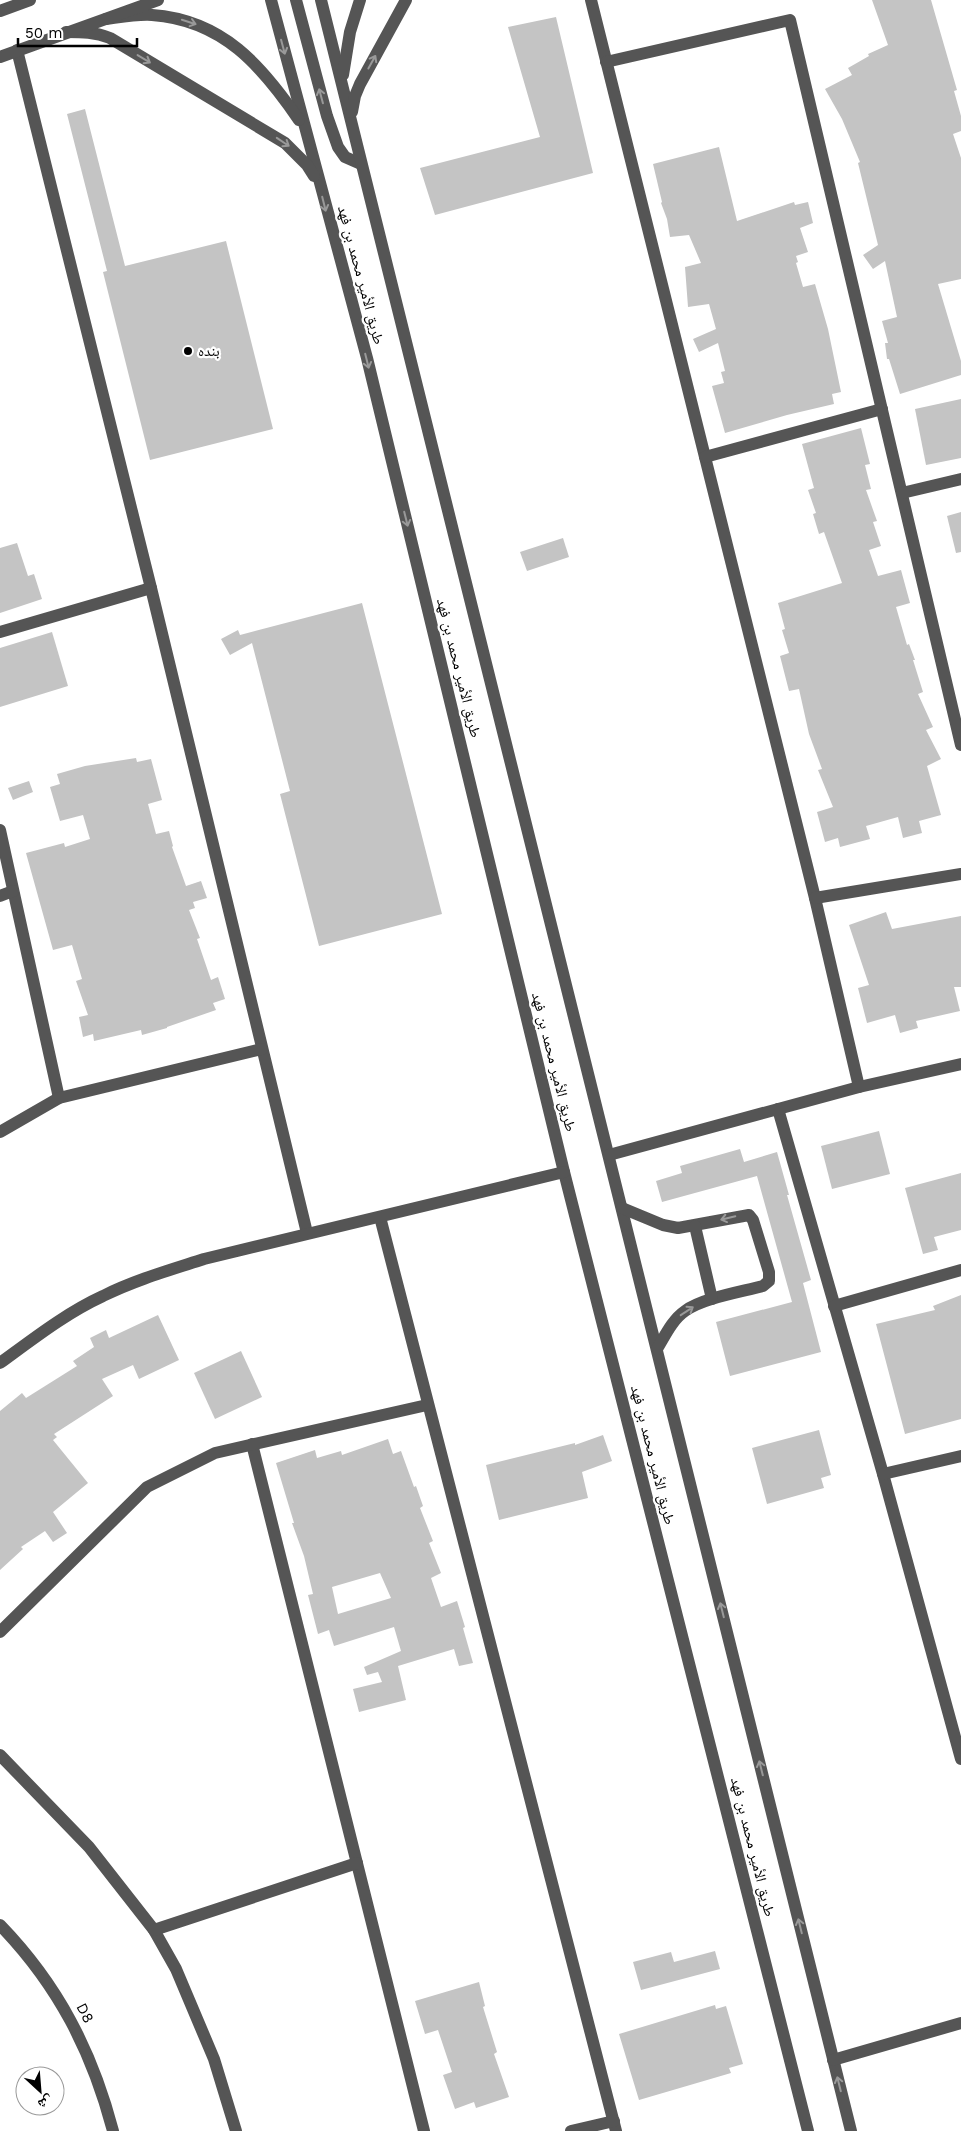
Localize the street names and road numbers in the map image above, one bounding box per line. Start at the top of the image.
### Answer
street label: طريق الأمير محمد بن فهد [333,204,388,347]
street label: طريق الأمير محمد بن فهد [432,596,485,740]
street label: طريق الأمير محمد بن فهد [527,990,580,1134]
street label: طريق الأمير محمد بن فهد [626,1383,679,1527]
street label: طريق الأمير محمد بن فهد [726,1775,779,1919]
street label: D8 [72,2000,98,2026]

